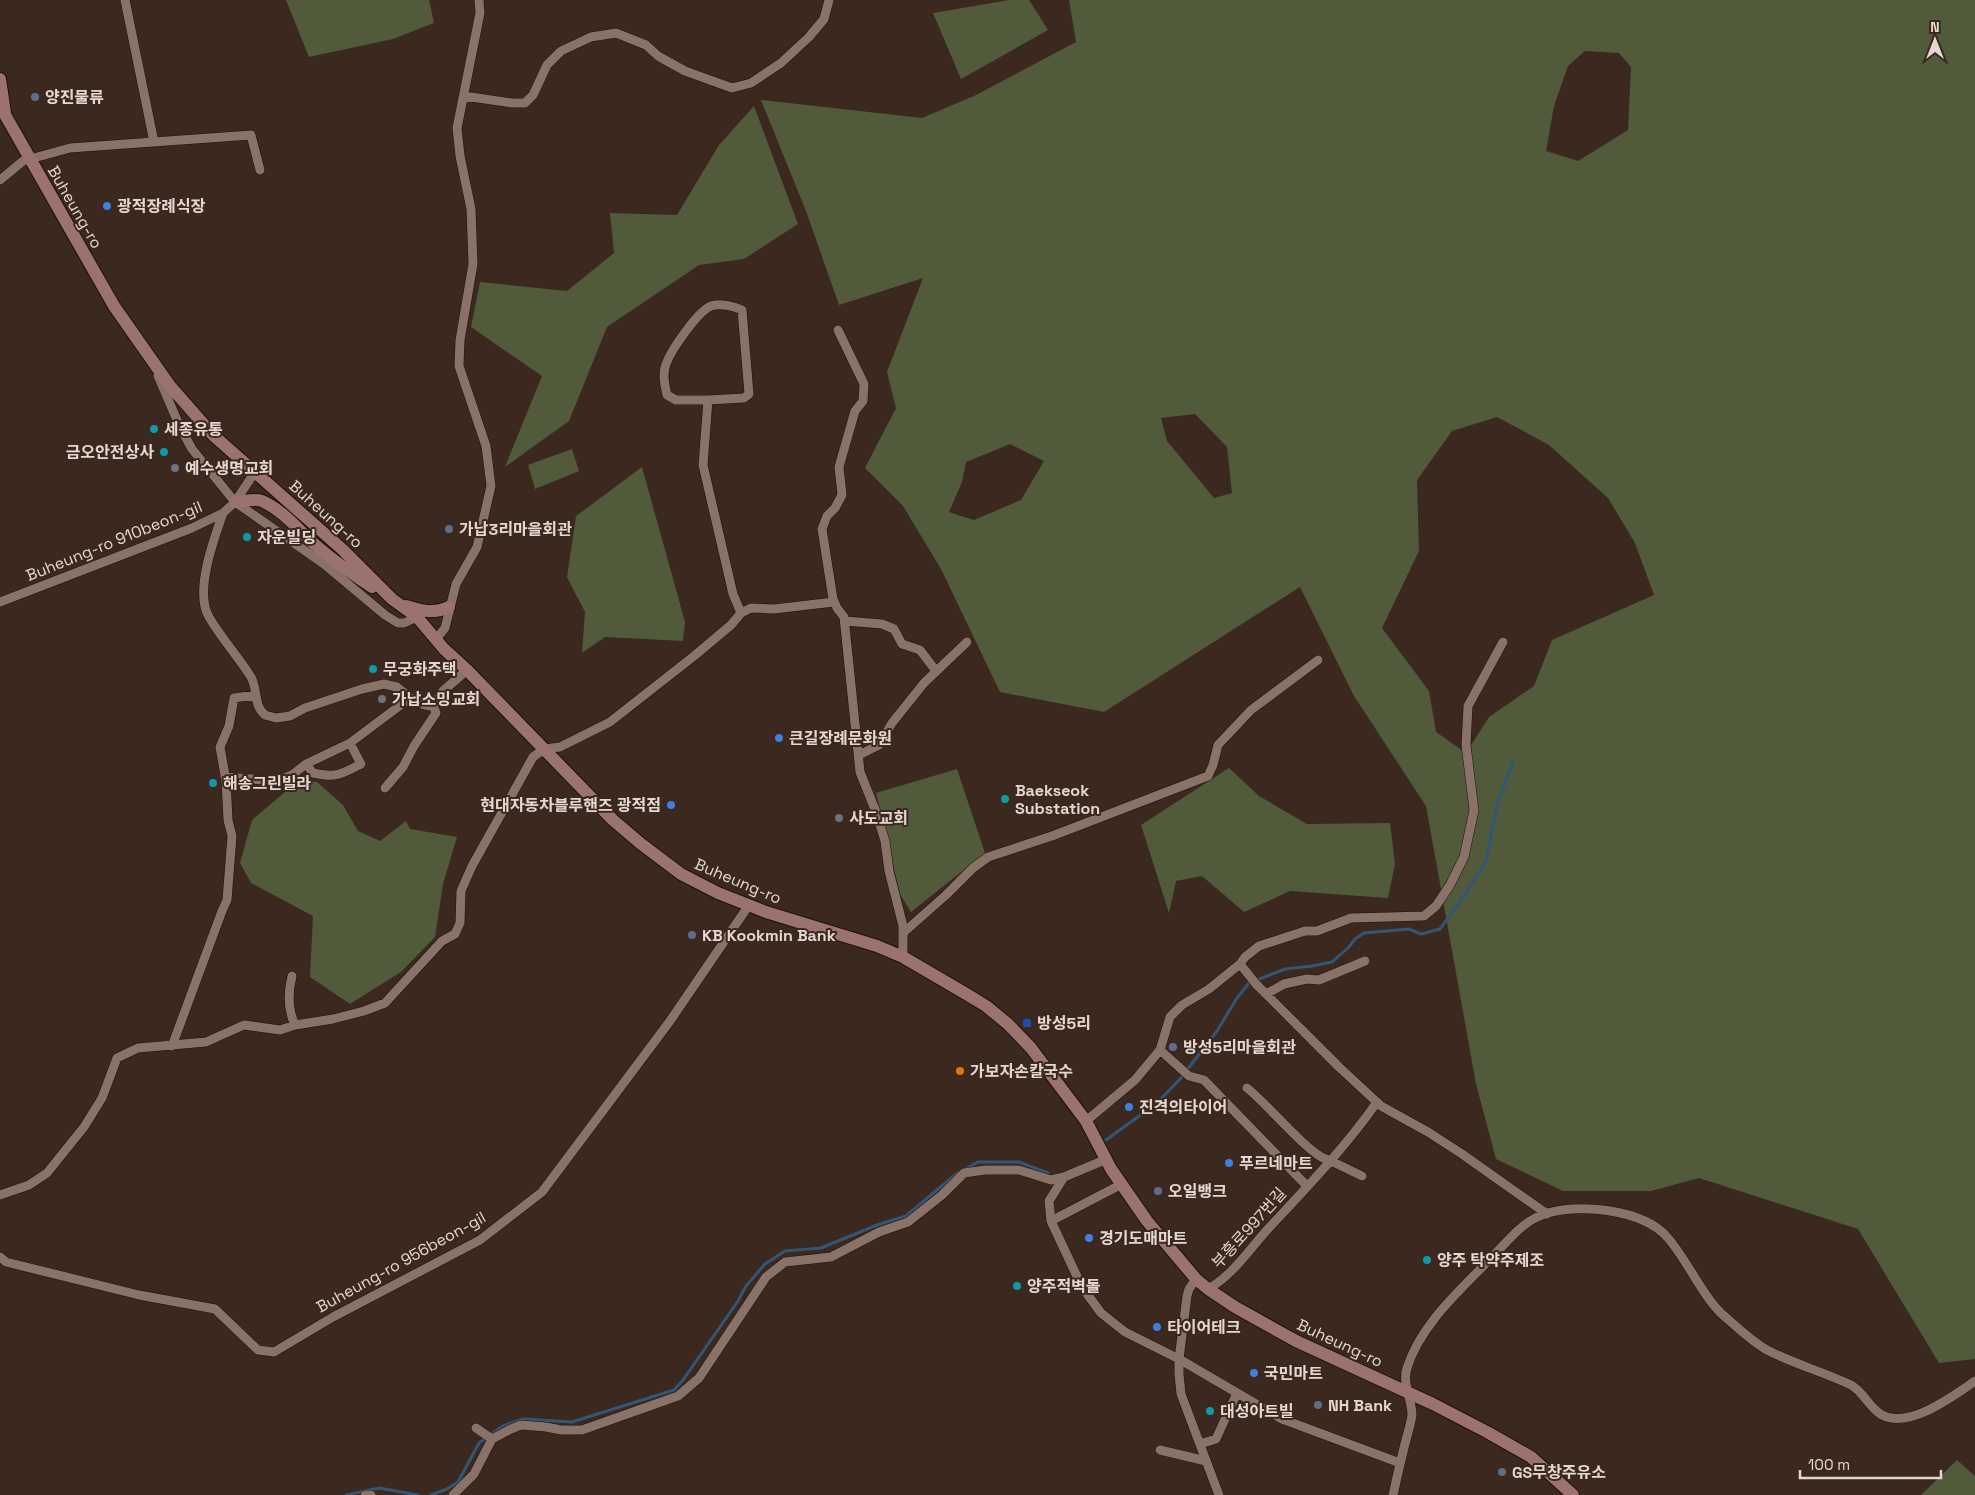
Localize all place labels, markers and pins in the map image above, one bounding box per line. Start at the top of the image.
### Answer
place label: 양진물류 [45,87,104,108]
marker: 양진물류 [29,91,41,103]
place label: 광적장례식장 [117,196,206,217]
marker: 광적장례식장 [101,200,113,212]
place label: 세종유통 [164,419,223,440]
marker: 세종유통 [148,423,160,435]
place label: 금오안전상사 [66,442,154,463]
marker: 금오안전상사 [158,446,170,458]
place label: 예수생명교회 [185,458,273,479]
marker: 예수생명교회 [169,462,181,474]
place label: 가납3리마을회관 [459,519,572,540]
marker: 가납3리마을회관 [443,523,455,535]
place label: 자운빌딩 [257,527,316,548]
marker: 자운빌딩 [241,531,253,543]
place label: 무궁화주택 [383,659,457,680]
marker: 무궁화주택 [367,663,379,675]
place label: 가납소밍교회 [392,689,480,710]
marker: 가납소밍교회 [376,693,388,705]
place label: 큰길장례문화원 [789,728,892,749]
marker: 큰길장례문화원 [773,732,785,744]
place label: 해송그린빌라 [223,773,312,794]
marker: 해송그린빌라 [207,777,219,789]
place label: Baekseok Substation [1015,780,1100,819]
marker: Baekseok Substation [999,793,1011,805]
place label: 현대자동차블루핸즈 광적점 [480,795,661,816]
marker: 현대자동차블루핸즈 광적점 [665,799,677,811]
place label: 사도교회 [849,808,908,829]
marker: 사도교회 [833,812,845,824]
place label: KB Kookmin Bank [702,925,836,946]
marker: KB Kookmin Bank [686,929,698,941]
place label: 방성5리 [1037,1013,1091,1034]
marker: 방성5리 [1021,1017,1033,1029]
place label: 방성5리마을회관 [1183,1037,1296,1058]
marker: 방성5리마을회관 [1167,1041,1179,1053]
place label: 가보자손칼국수 [970,1061,1073,1082]
marker: 가보자손칼국수 [954,1065,966,1077]
place label: 진격의타이어 [1139,1097,1227,1118]
marker: 진격의타이어 [1123,1101,1135,1113]
place label: 푸르네마트 [1239,1153,1313,1174]
marker: 푸르네마트 [1223,1157,1235,1169]
place label: 오일뱅크 [1168,1181,1227,1202]
marker: 오일뱅크 [1152,1185,1164,1197]
place label: 경기도매마트 [1099,1228,1188,1249]
marker: 경기도매마트 [1083,1232,1095,1244]
place label: 양주 탁약주제조 [1437,1250,1544,1271]
marker: 양주 탁약주제조 [1421,1254,1433,1266]
place label: 양주적벽돌 [1027,1276,1101,1297]
marker: 양주적벽돌 [1011,1280,1023,1292]
place label: 타이어테크 [1167,1317,1241,1338]
marker: 타이어테크 [1151,1321,1163,1333]
place label: 국민마트 [1264,1363,1323,1384]
marker: 국민마트 [1248,1367,1260,1379]
place label: NH Bank [1328,1395,1392,1416]
marker: NH Bank [1312,1399,1324,1411]
place label: 대성아트빌 [1220,1401,1294,1422]
marker: 대성아트빌 [1204,1405,1216,1417]
place label: GS무창주유소 [1512,1462,1606,1483]
marker: GS무창주유소 [1496,1466,1508,1478]

